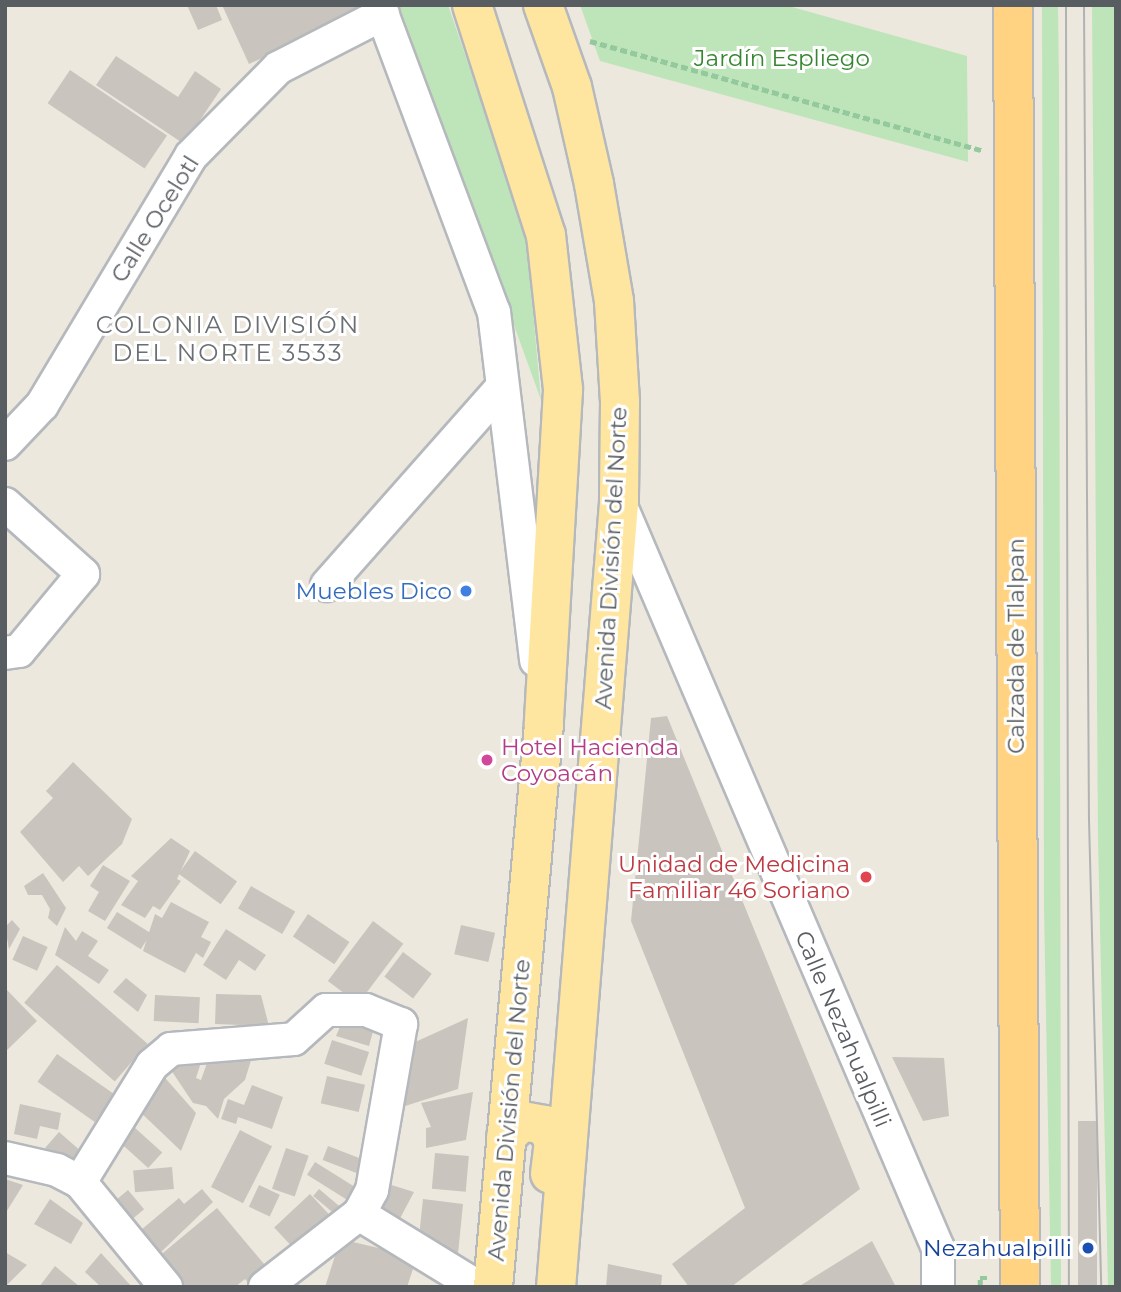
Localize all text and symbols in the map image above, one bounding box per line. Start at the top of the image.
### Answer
park label: Jardín Espliego [694,44,870,72]
street label: Calle Ocelotl [105,151,205,287]
district label: COLONIA DIVISIÓN DEL NORTE 3533 [98,311,358,367]
street label: Avenida División del Norte [589,406,633,710]
street label: Calzada de Tlalpan [1002,538,1030,754]
place label: Muebles Dico [295,577,452,605]
marker: Muebles Dico [458,583,474,599]
place label: Hotel Hacienda Coyoacán [501,733,679,787]
marker: Hotel Hacienda Coyoacán [479,752,495,768]
place label: Unidad de Medicina Familiar 46 Soriano [618,850,850,904]
marker: Unidad de Medicina Familiar 46 Soriano [856,867,876,887]
street label: Calle Nezahualpilli [789,927,897,1131]
street label: Avenida División del Norte [482,958,536,1262]
place label: Nezahualpilli [923,1234,1072,1262]
marker: Nezahualpilli [1078,1238,1098,1258]

